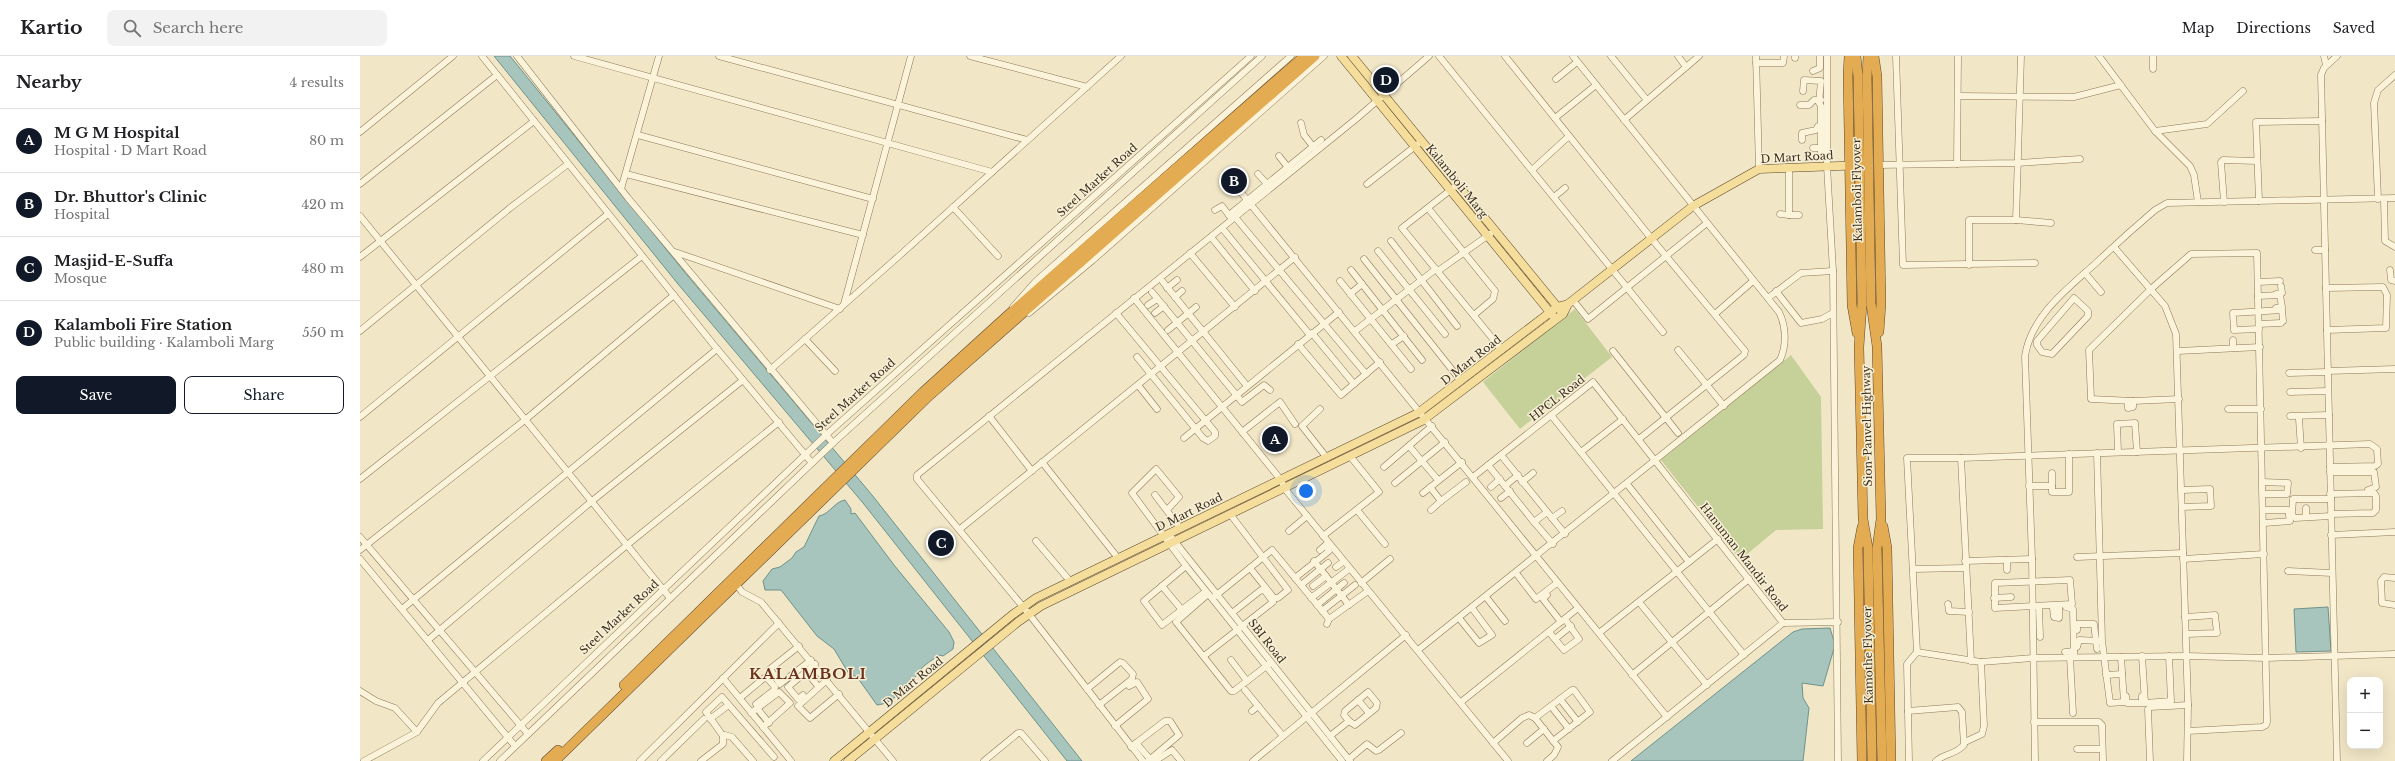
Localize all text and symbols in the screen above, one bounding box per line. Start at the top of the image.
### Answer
search box [107,10,387,46]
text: Kartio [20,16,83,39]
icon: search [121,17,143,39]
text: Search here [153,18,243,37]
text: Map [2182,19,2214,37]
text: Directions [2236,19,2311,37]
text: Saved [2333,19,2375,37]
pin: D [1373,65,1399,95]
text: Nearby [16,72,82,93]
text: 4 results [290,74,344,91]
text: M G M Hospital [54,123,180,142]
text: A [24,132,34,149]
text: 80 m [309,132,344,149]
street label: Kalamboli Flyover [1849,137,1865,242]
street label: Steel Market Road [1054,140,1140,220]
street label: Kalamboli Marg [1423,141,1491,221]
text: Hospital · D Mart Road [54,142,207,159]
street label: D Mart Road [1760,148,1834,166]
pin: B [1221,166,1247,196]
text: Dr. Bhuttor's Clinic [54,187,207,206]
text: B [24,196,34,213]
text: 420 m [301,196,344,213]
text: Hospital [54,206,110,223]
text: Masjid-E-Suffa [54,251,173,270]
text: C [24,260,34,277]
text: 480 m [302,260,344,277]
text: Mosque [54,270,107,287]
text: Kalamboli Fire Station [54,315,232,334]
text: D [23,324,35,341]
text: 550 m [302,324,344,341]
street label: D Mart Road [1438,332,1504,388]
text: Public building · Kalamboli Marg [54,334,274,351]
street label: Steel Market Road [812,355,898,435]
street label: Sion-Panvel Highway [1859,365,1875,487]
street label: HPCL Road [1526,372,1588,424]
button: Save [16,376,176,414]
button: Share [184,376,344,414]
pin: A [1262,424,1288,454]
your location [1296,481,1316,501]
street label: D Mart Road [1153,490,1225,534]
street label: Hanuman Mandir Road [1697,500,1791,615]
pin: C [928,528,954,558]
street label: Steel Market Road [577,576,662,657]
street label: Kamothe Flyover [1860,605,1876,704]
street label: SBI Road [1245,616,1289,666]
street label: D Mart Road [880,653,946,710]
district label: KALAMBOLI [749,664,867,683]
map controls [2347,677,2383,749]
button: + [2347,677,2383,713]
button: − [2347,713,2383,749]

